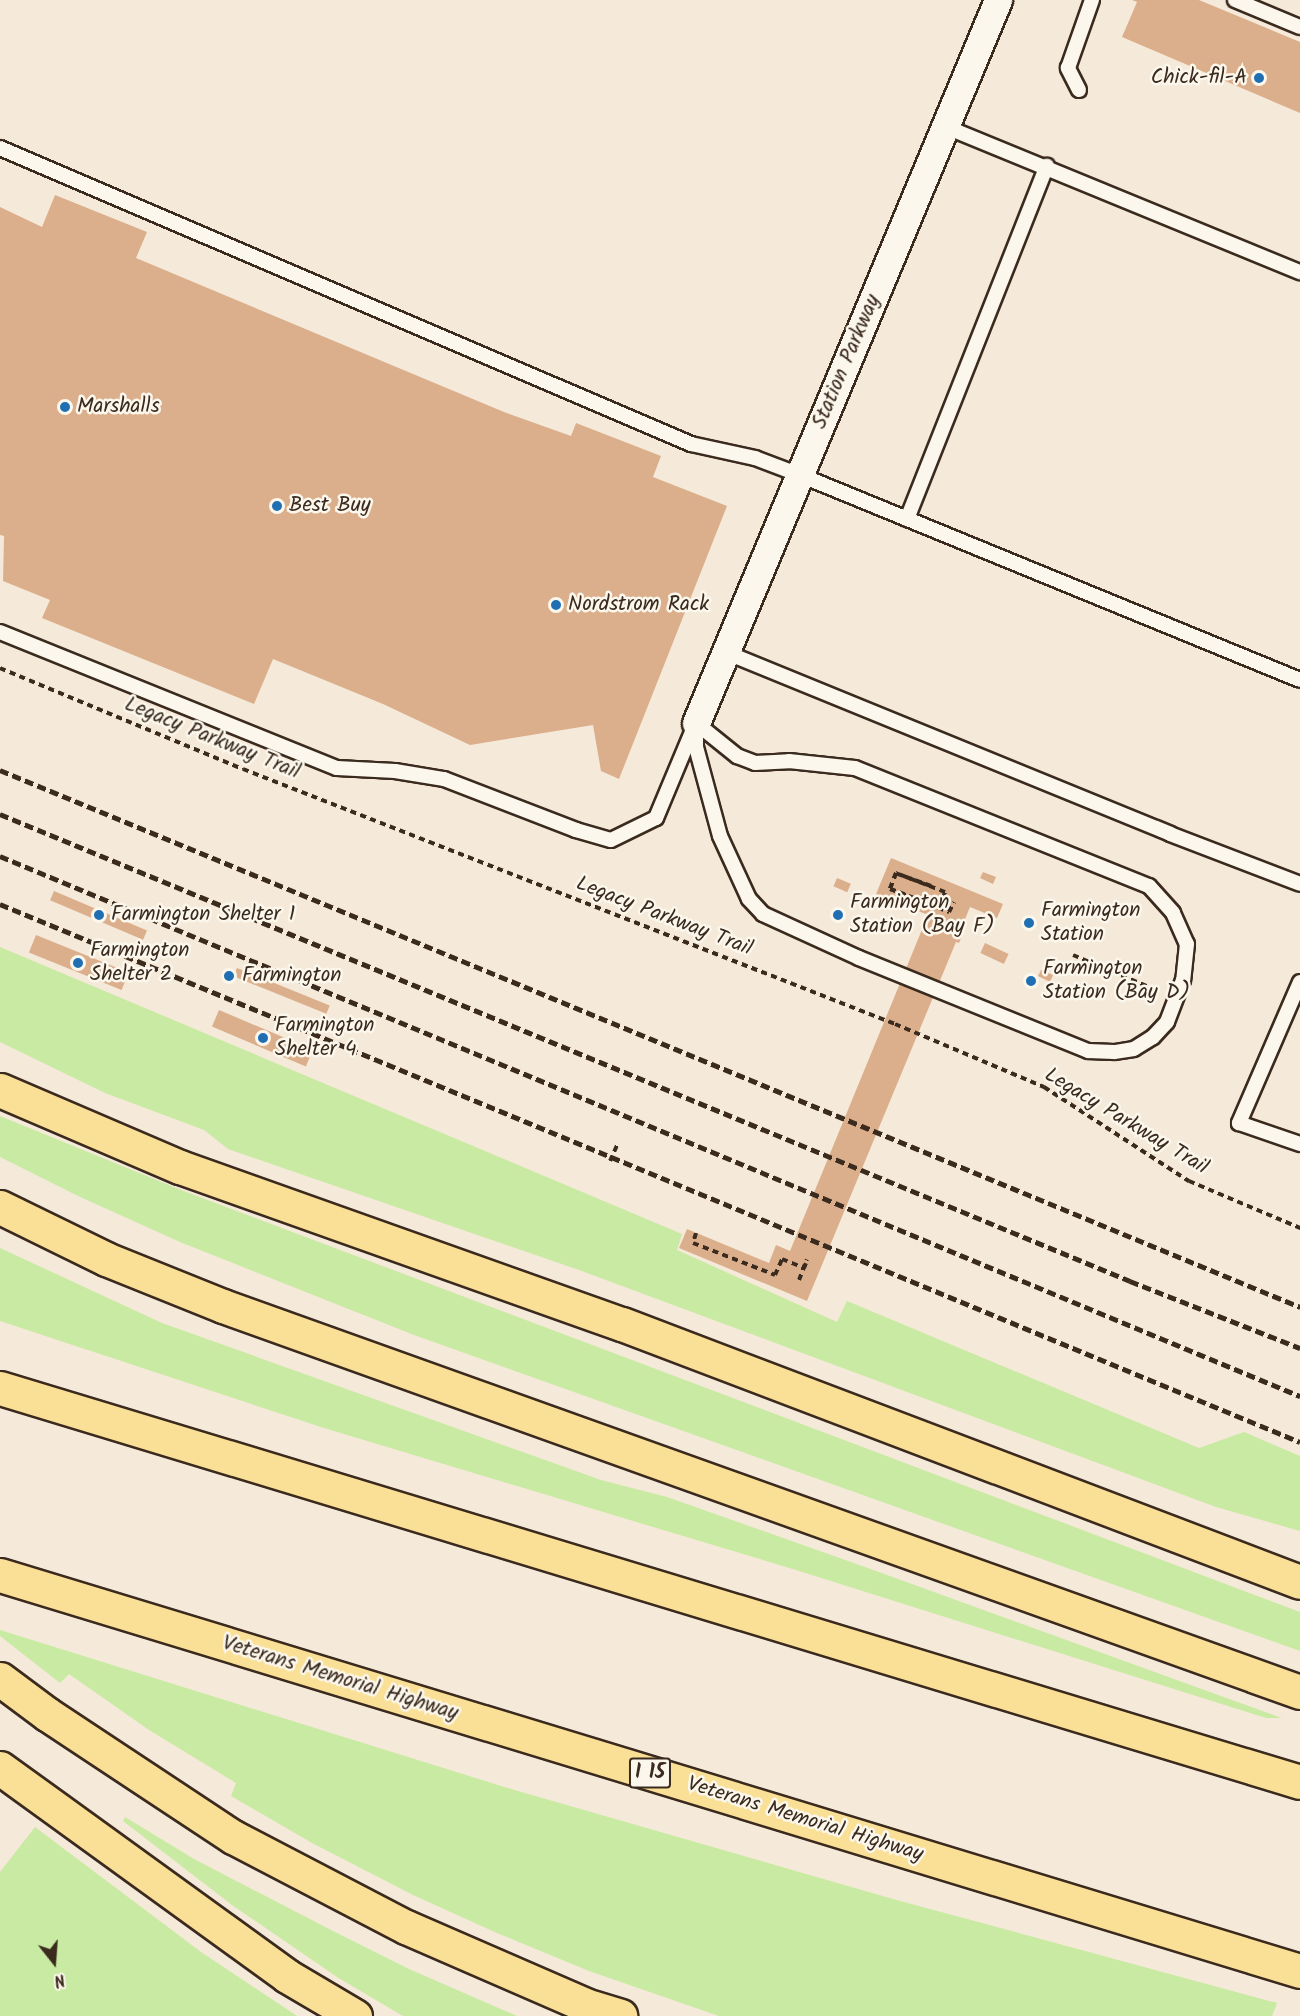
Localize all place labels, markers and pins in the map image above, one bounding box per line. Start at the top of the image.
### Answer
place label: Chick-fil-A [1151,65,1247,91]
marker: Chick-fil-A [1252,71,1266,85]
place label: Marshalls [77,394,160,420]
marker: Marshalls [58,400,72,414]
place label: Best Buy [289,493,371,519]
marker: Best Buy [270,499,284,513]
place label: Nordstrom Rack [568,592,709,618]
marker: Nordstrom Rack [549,598,563,612]
place label: Farmington Station (Bay F) [850,890,995,940]
place label: Farmington Station [1041,898,1140,948]
place label: Farmington Shelter 1 [111,902,295,928]
marker: Farmington Shelter 1 [92,908,106,922]
marker: Farmington Station (Bay F) [831,908,845,922]
marker: Farmington Station [1022,916,1036,930]
place label: Farmington Shelter 2 [90,938,189,988]
marker: Farmington Shelter 2 [71,956,85,970]
place label: Farmington Station (Bay D) [1043,956,1190,1006]
place label: Farmington [242,963,341,989]
marker: Farmington [220,967,238,985]
marker: Farmington Station (Bay D) [1024,974,1038,988]
place label: Farmington Shelter 4 [275,1013,374,1063]
marker: Farmington Shelter 4 [256,1031,270,1045]

